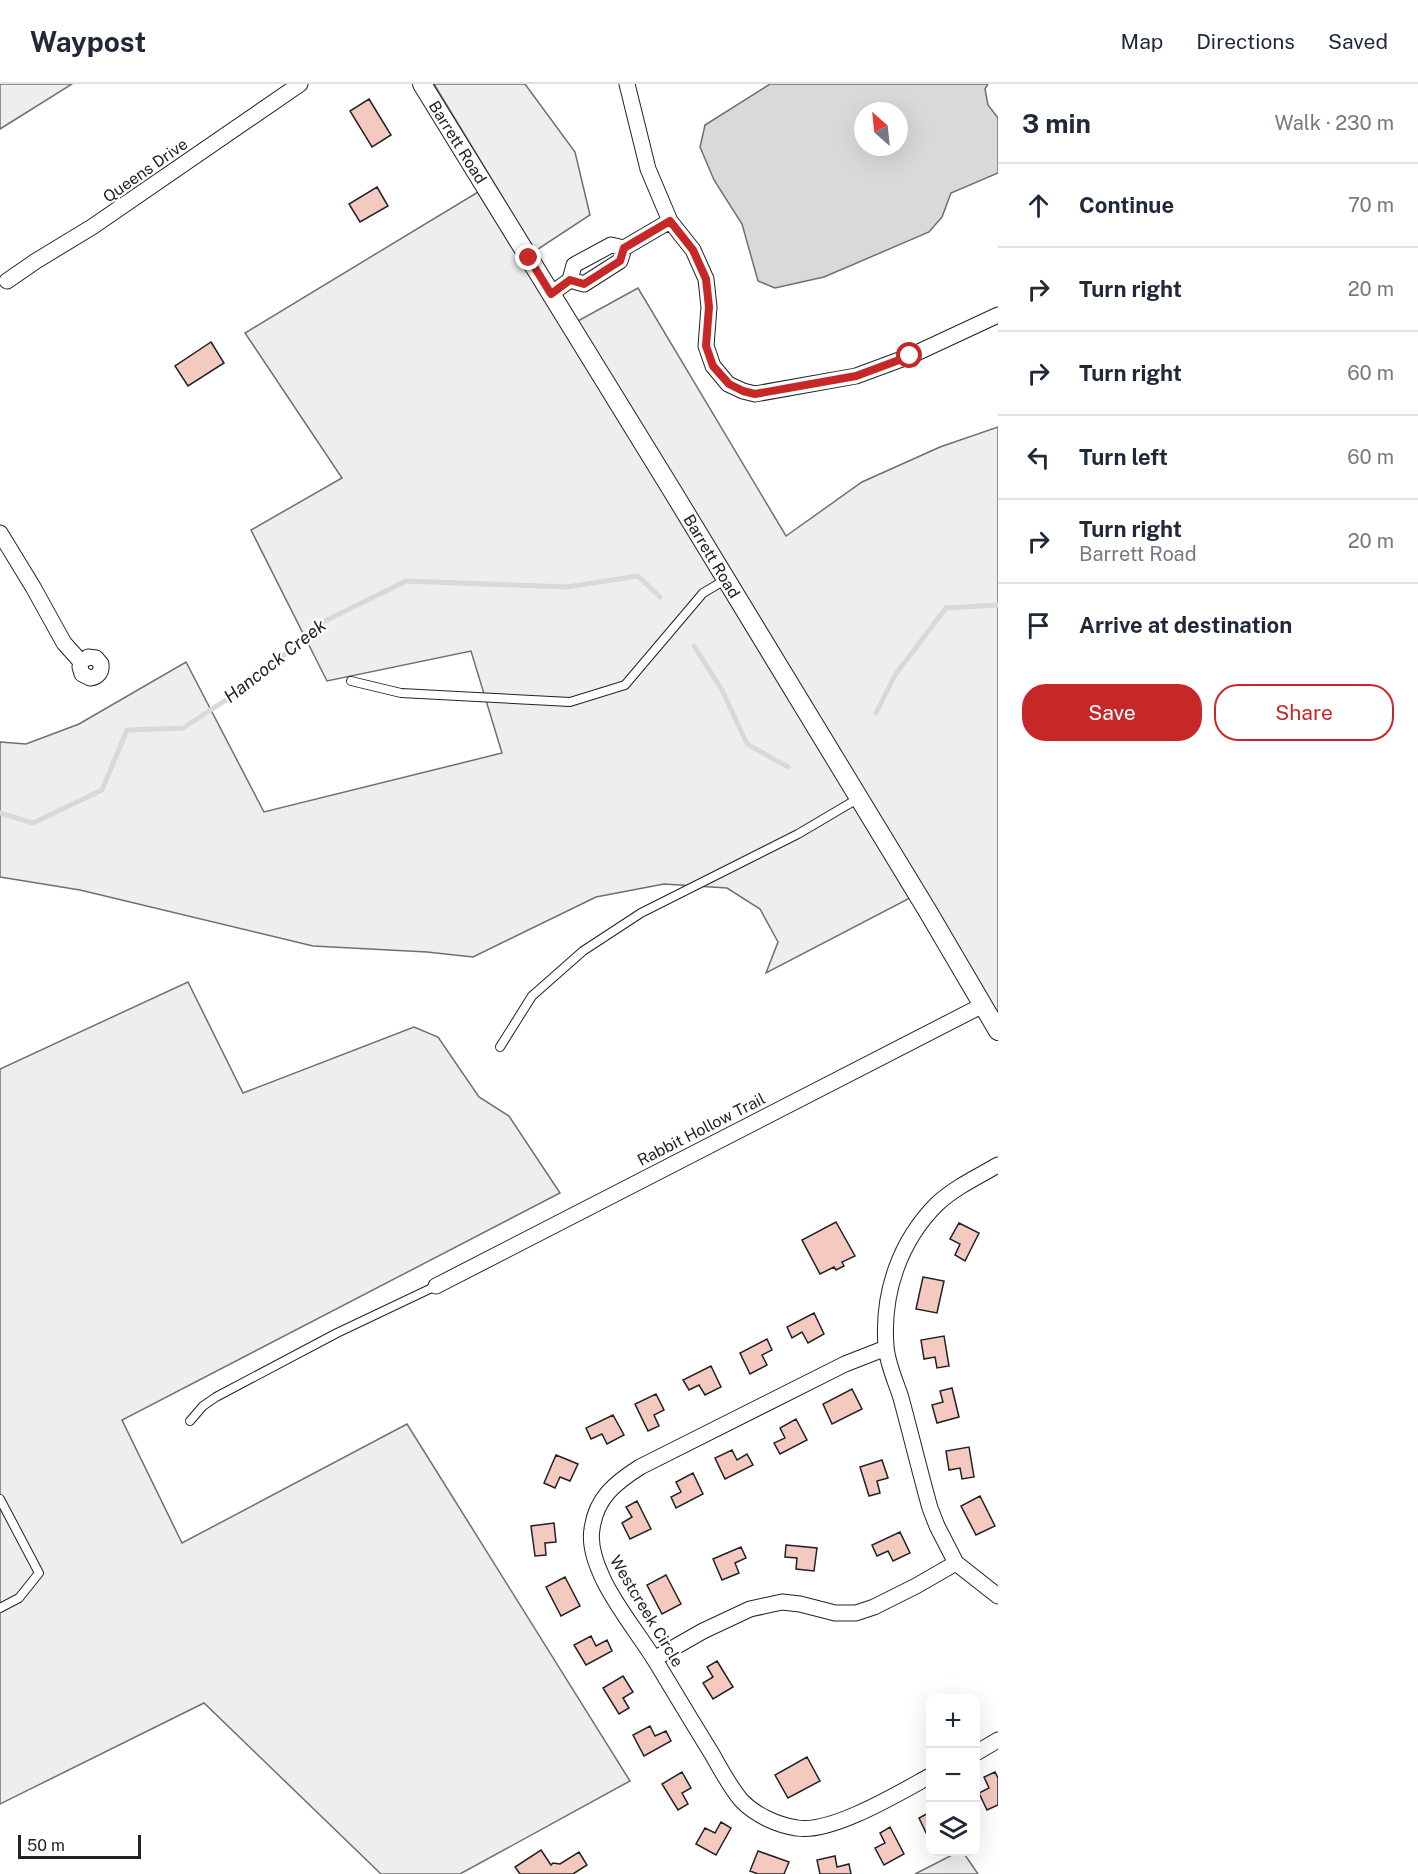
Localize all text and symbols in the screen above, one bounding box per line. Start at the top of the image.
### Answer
text: Waypost [30,25,146,58]
text: Map [1121,29,1163,54]
text: Directions [1196,29,1295,54]
text: Saved [1328,29,1388,54]
street label: Barrett Road [425,97,491,187]
north arrow [854,102,908,156]
text: 3 min [1022,108,1091,139]
text: Walk · 230 m [1275,111,1394,135]
street label: Queens Drive [99,134,191,207]
icon: ahead [1022,189,1055,222]
text: Continue [1079,192,1174,218]
text: 70 m [1348,193,1394,217]
route end [515,244,541,270]
icon: right [1022,273,1055,306]
text: Turn right [1079,276,1182,302]
text: 20 m [1348,277,1394,301]
route start [896,342,922,368]
icon: right [1022,357,1055,390]
text: Turn right [1079,360,1182,386]
text: 60 m [1347,361,1394,385]
icon: left [1022,441,1055,474]
text: Turn left [1079,444,1168,470]
text: 60 m [1347,445,1394,469]
street label: Barrett Road [679,511,744,601]
text: Turn right [1079,516,1182,542]
icon: right [1022,525,1055,558]
text: 20 m [1348,529,1394,553]
text: Barrett Road [1079,542,1197,566]
icon: arrive [1022,609,1055,642]
text: Arrive at destination [1079,612,1292,638]
water label: Hancock Creek [220,614,330,707]
button: Save [1022,684,1202,741]
button: Share [1214,684,1394,741]
street label: Rabbit Hollow Trail [634,1089,768,1170]
street label: Westcreek Circle [606,1552,687,1670]
map controls [926,1694,980,1856]
button: + [926,1694,980,1748]
button: − [926,1748,980,1802]
button: layers [926,1802,980,1856]
scale bar [18,1832,141,1860]
text: 50 m [27,1836,65,1855]

